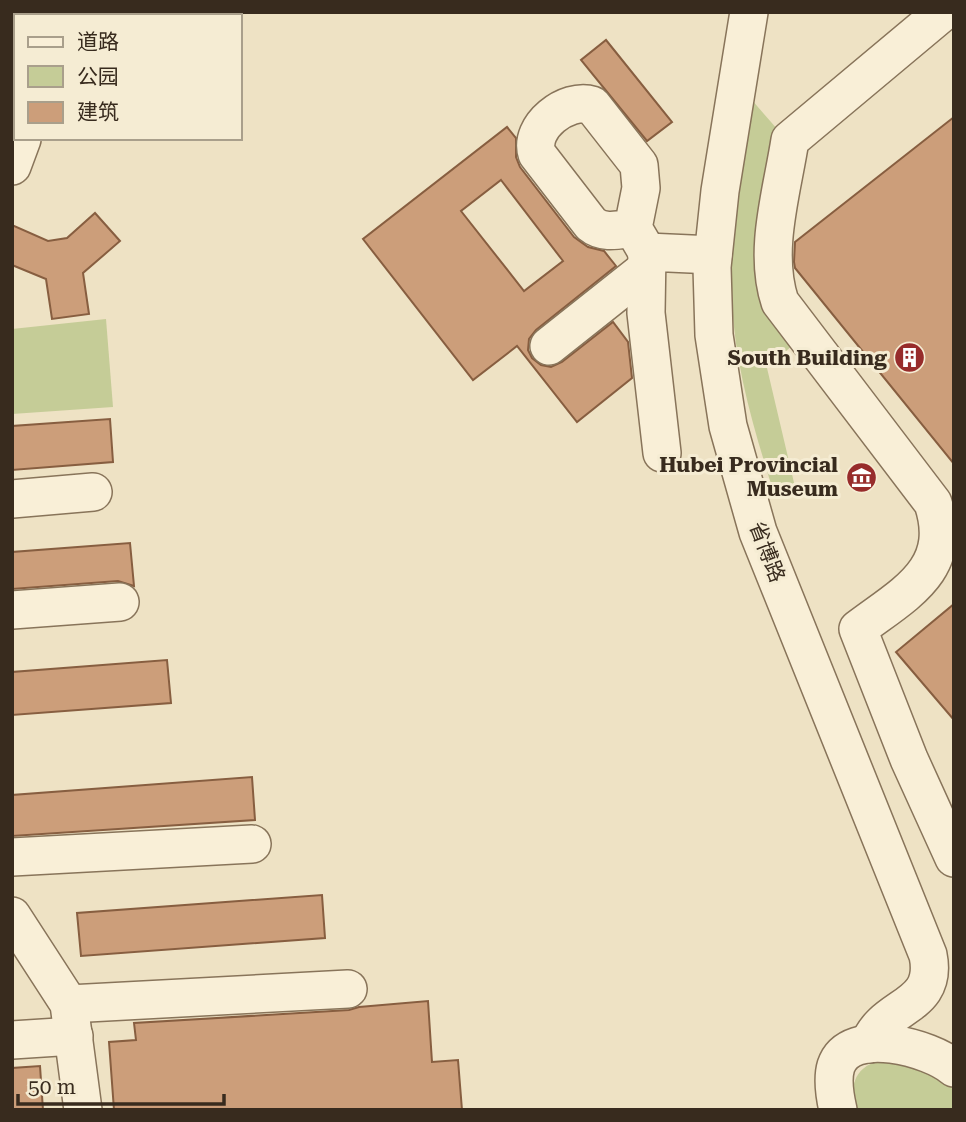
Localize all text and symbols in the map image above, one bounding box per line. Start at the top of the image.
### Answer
legend [14,14,242,140]
text: 道路 [77,30,119,54]
text: 公园 [77,65,119,89]
text: 建筑 [77,100,119,124]
building icon: South Building [893,341,927,375]
place label: South Building [727,346,887,370]
place label: Hubei Provincial Museum [659,453,838,501]
museum icon: Hubei Provincial Museum [844,460,878,494]
street label: 省博路 [745,518,789,586]
scale bar [18,1062,224,1106]
text: 50 m [28,1075,76,1099]

